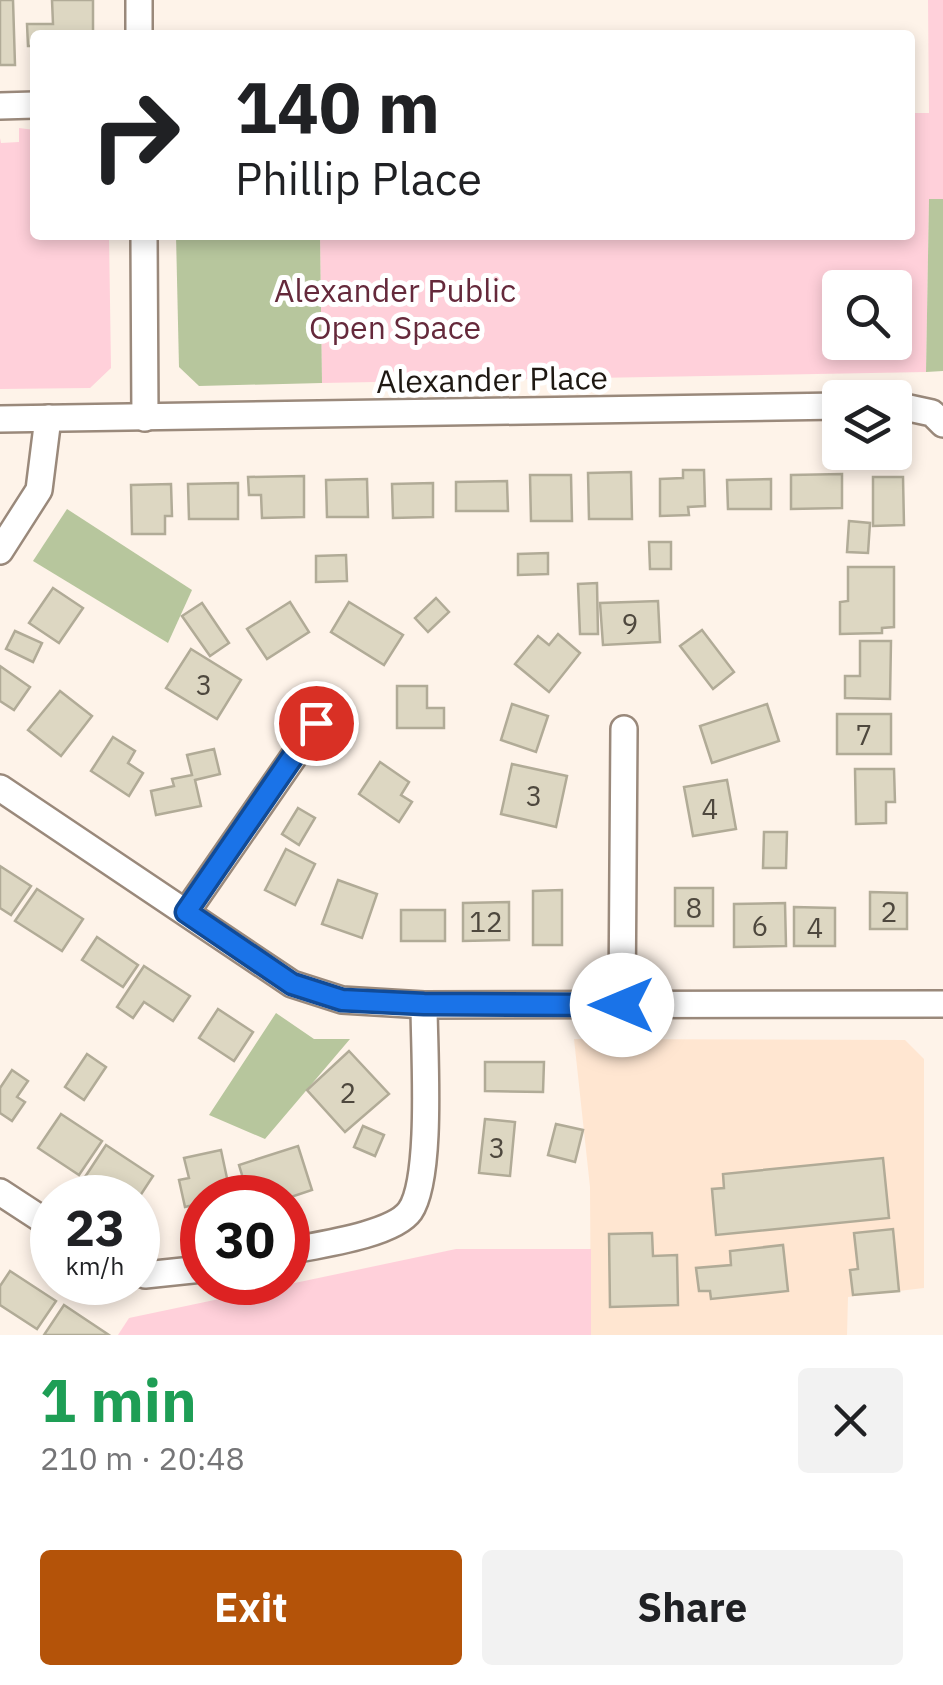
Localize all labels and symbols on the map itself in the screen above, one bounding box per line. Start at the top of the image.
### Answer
park label: Alexander Public Open Space [274,269,516,348]
street label: Alexander Place [376,356,608,402]
house number: 9 [622,605,638,642]
house number: 3 [196,666,212,703]
pin [274,681,359,766]
house number: 7 [856,716,872,753]
house number: 3 [526,777,542,814]
house number: 4 [702,790,718,827]
house number: 8 [686,889,702,926]
house number: 2 [881,893,897,930]
house number: 12 [469,903,503,940]
house number: 6 [752,907,768,944]
house number: 4 [807,909,823,946]
position arrow [570,953,674,1057]
house number: 2 [340,1074,356,1111]
house number: 3 [489,1129,505,1166]
speed limit sign: 30 [180,1175,310,1305]

